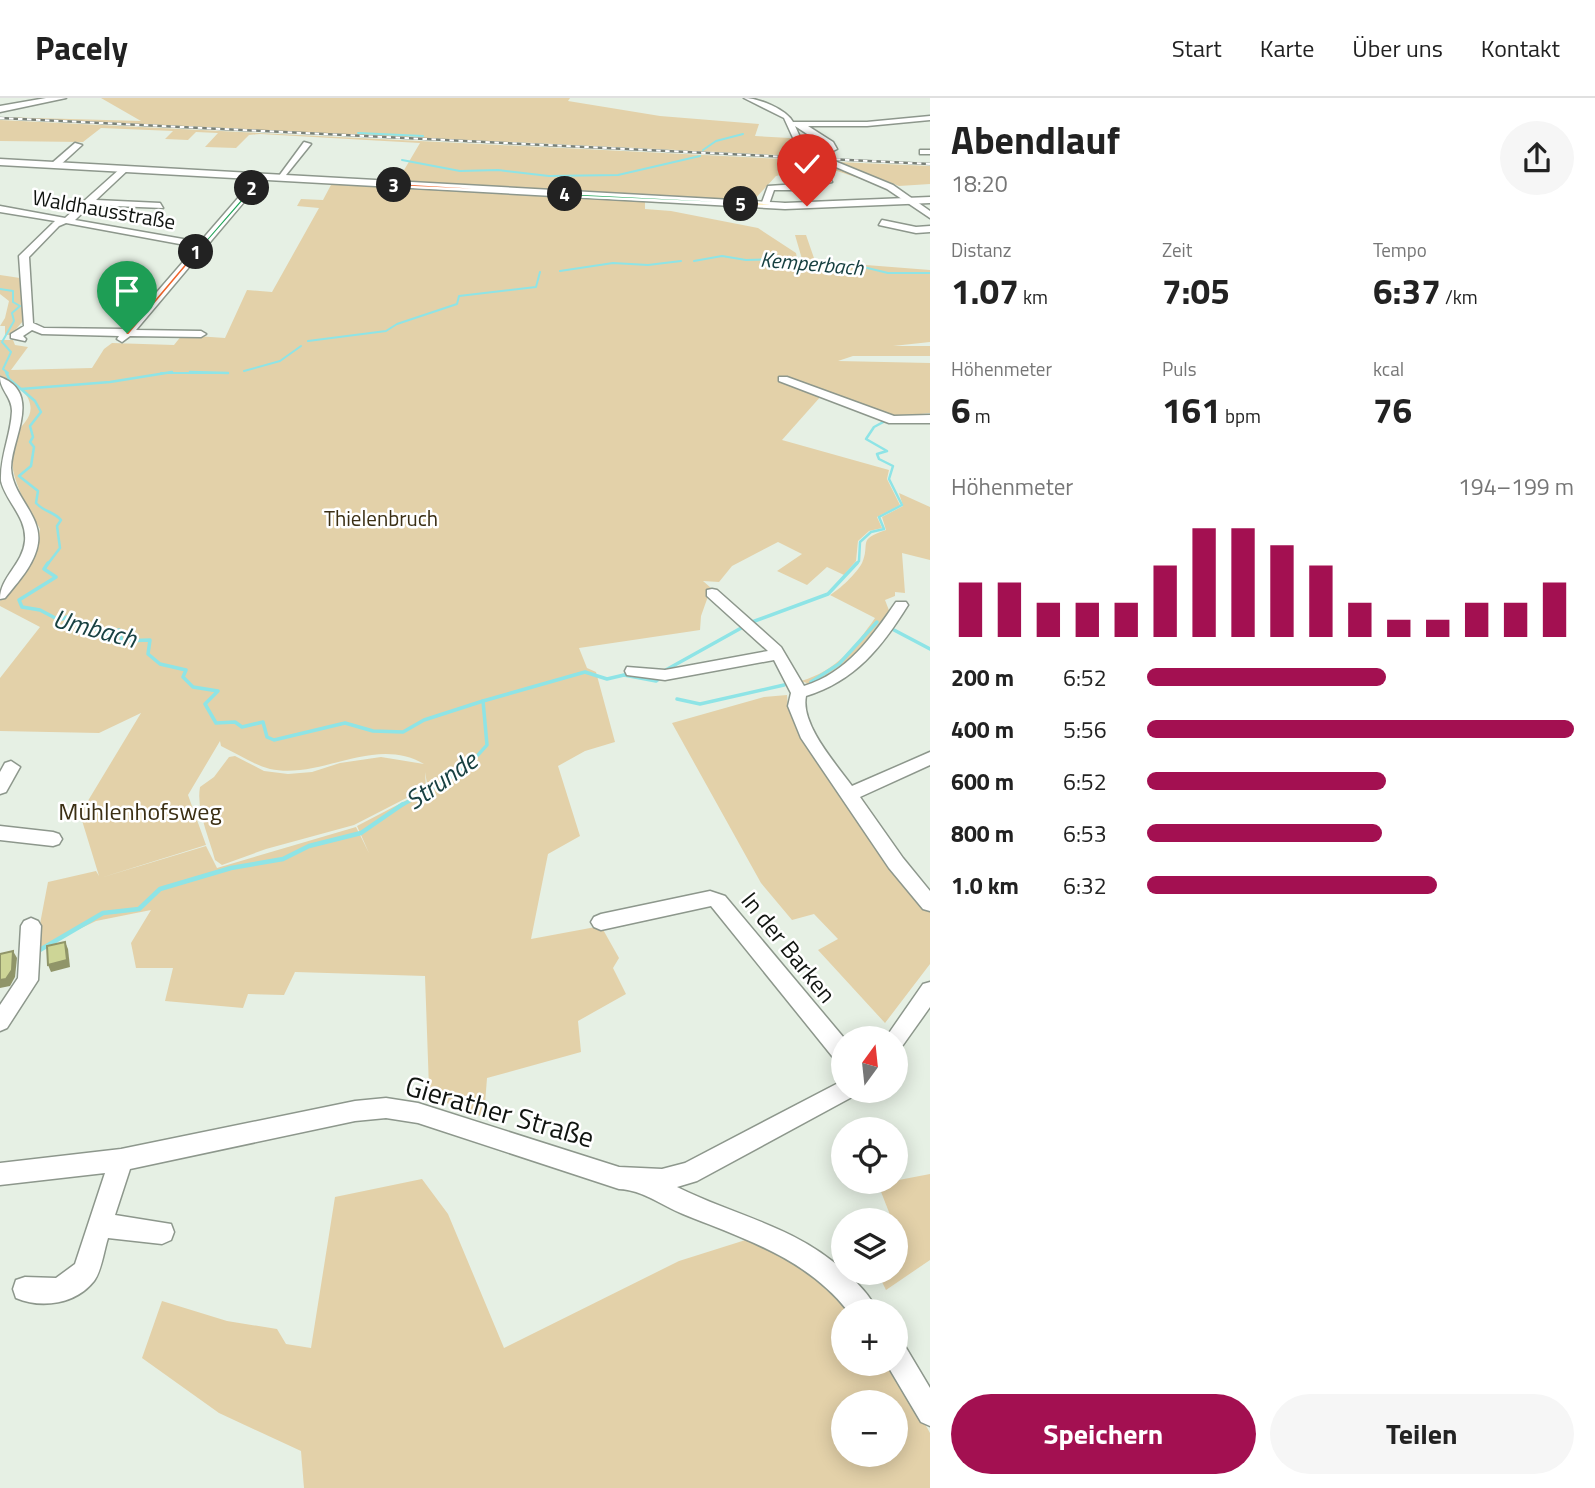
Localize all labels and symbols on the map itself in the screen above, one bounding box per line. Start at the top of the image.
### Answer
pin [777,134,837,206]
pin: 3 [376,168,412,202]
pin: 2 [234,170,270,206]
pin: 4 [548,176,582,212]
street label: Waldhausstraße [30,181,178,237]
pin: 5 [724,186,758,222]
pin: 1 [178,234,214,270]
water label: Kemperbach [759,243,865,283]
pin [97,261,157,333]
park label: Thielenbruch [324,502,438,534]
water label: Umbach [49,598,142,658]
water label: Strunde [397,740,487,819]
park label: Mühlenhofsweg [58,793,222,829]
street label: In der Barken [733,884,845,1010]
north arrow [831,1026,908,1102]
street label: Gierather Straße [400,1063,600,1159]

